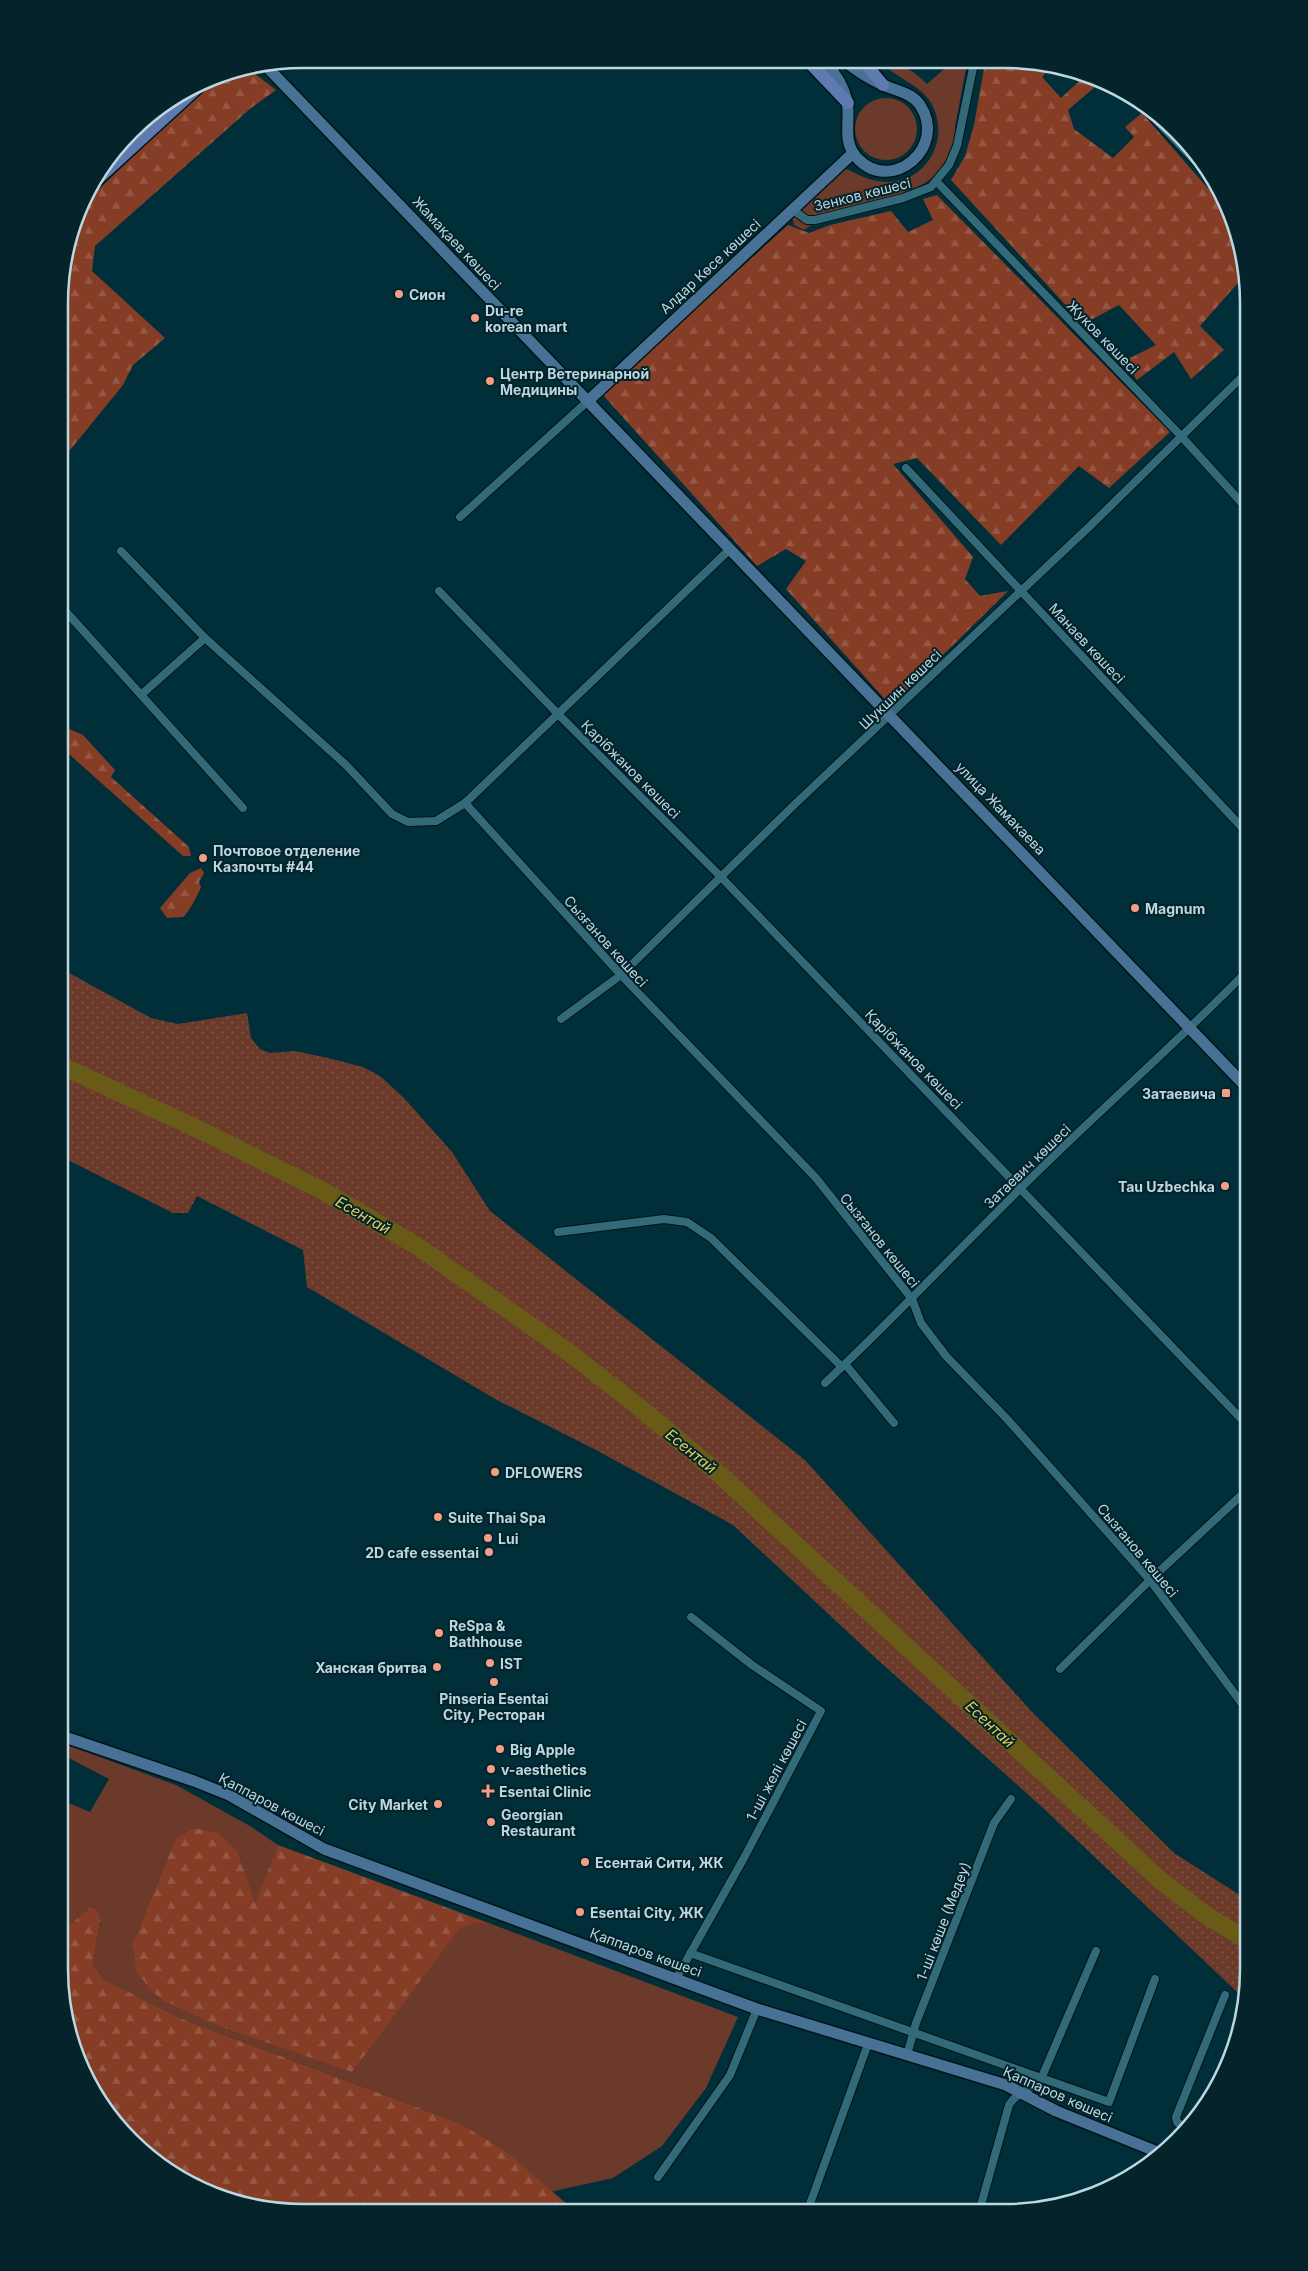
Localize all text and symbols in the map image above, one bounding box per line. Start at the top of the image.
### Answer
street label: Зенков көшесі [812,174,912,214]
street label: Жамақаев көшесі [409,193,505,293]
street label: Алдар Көсе көшесі [656,215,764,317]
place label: Сион [409,286,445,303]
marker: Сион [393,288,405,300]
street label: Жуков көшесі [1064,297,1142,377]
place label: Du-re korean mart [485,302,567,335]
marker: Du-re korean mart [469,312,481,324]
place label: Центр Ветеринарной Медицины [500,365,649,398]
marker: Центр Ветеринарной Медицины [484,375,496,387]
street label: Манаев көшесі [1046,599,1128,687]
street label: Шукшин көшесі [855,645,945,733]
street label: Қарібжанов көшесі [578,716,684,822]
street label: улица Жамакаева [952,758,1050,858]
place label: Почтовое отделение Казпочты #44 [213,842,360,875]
marker: Почтовое отделение Казпочты #44 [197,852,209,864]
street label: Сызғанов көшесі [561,892,651,990]
place label: Magnum [1145,900,1205,917]
marker: Magnum [1129,902,1141,914]
street label: Қарібжанов көшесі [862,1005,966,1113]
place label: Затаевича [1142,1085,1216,1102]
marker: Затаевича [1220,1087,1232,1099]
street label: Затаевич көшесі [980,1120,1074,1212]
place label: Tau Uzbechka [1118,1178,1215,1195]
marker: Tau Uzbechka [1219,1180,1231,1192]
street label: Сызғанов көшесі [837,1189,923,1291]
water label: Есентай [332,1192,394,1238]
water label: Есентай [662,1425,720,1477]
place label: DFLOWERS [505,1464,583,1481]
marker: DFLOWERS [489,1466,501,1478]
street label: Сызғанов көшесі [1094,1500,1182,1600]
place label: Suite Thai Spa [448,1509,546,1526]
marker: Suite Thai Spa [432,1511,444,1523]
place label: Lui [498,1530,519,1547]
marker: Lui [482,1532,494,1544]
place label: 2D cafe essentai [365,1544,479,1561]
marker: 2D cafe essentai [483,1546,495,1558]
place label: ReSpa & Bathhouse [449,1617,522,1650]
marker: ReSpa & Bathhouse [433,1627,445,1639]
place label: IST [500,1655,522,1672]
marker: IST [484,1657,496,1669]
place label: Ханская бритва [315,1659,427,1676]
marker: Ханская бритва [431,1661,443,1673]
marker: Pinseria Esentai City, Ресторан [488,1676,500,1688]
place label: Pinseria Esentai City, Ресторан [439,1690,549,1723]
water label: Есентай [962,1697,1019,1752]
street label: 1-ші желі көшесі [742,1716,810,1824]
place label: Big Apple [510,1741,575,1758]
marker: Big Apple [494,1743,506,1755]
place label: v-aesthetics [501,1761,587,1778]
marker: v-aesthetics [485,1763,497,1775]
street label: Қаппаров көшесі [216,1769,328,1839]
place label: Esentai Clinic [499,1783,592,1800]
marker: Esentai Clinic [481,1784,495,1798]
place label: City Market [348,1796,428,1813]
marker: City Market [432,1798,444,1810]
place label: Georgian Restaurant [501,1806,576,1839]
marker: Georgian Restaurant [485,1816,497,1828]
place label: Есентай Сити, ЖК [595,1854,724,1871]
marker: Есентай Сити, ЖК [579,1856,591,1868]
street label: 1-ші көше (Медеу) [913,1859,973,1983]
place label: Esentai City, ЖК [590,1904,704,1921]
marker: Esentai City, ЖК [574,1906,586,1918]
street label: Қаппаров көшесі [588,1924,704,1980]
street label: Қаппаров көшесі [1001,2062,1115,2126]

